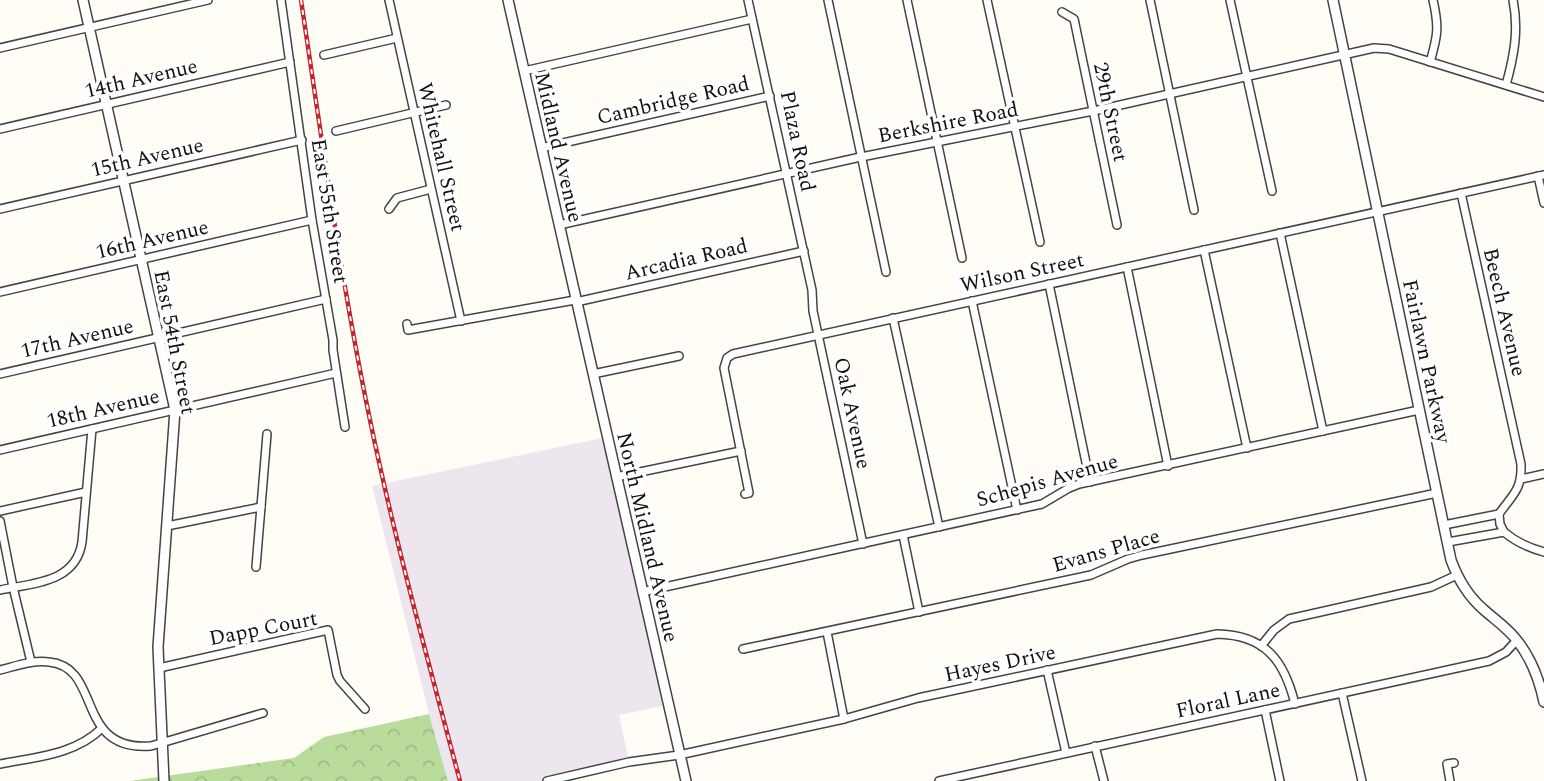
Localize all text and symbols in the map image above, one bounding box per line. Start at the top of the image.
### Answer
street label: 14th Avenue [81,50,201,108]
street label: 29th Street [1084,59,1136,165]
street label: Cambridge Road [594,68,753,134]
street label: Midland Avenue [525,69,591,226]
street label: Whitehall Street [408,80,474,235]
street label: Plaza Road [771,88,823,195]
street label: Berkshire Road [875,94,1021,152]
street label: 15th Avenue [87,129,207,187]
street label: East 55th Street [302,136,356,286]
street label: 16th Avenue [92,211,212,269]
street label: Arcadia Road [621,230,751,290]
street label: Wilson Street [957,244,1087,302]
street label: Beech Avenue [1474,245,1534,380]
street label: East 54th Street [144,267,204,417]
street label: Fairlawn Parkway [1393,276,1459,447]
street label: 17th Avenue [17,310,137,368]
street label: Oak Avenue [825,354,879,472]
street label: 18th Avenue [43,380,163,438]
street label: North Midland Avenue [607,429,687,645]
street label: Schepis Avenue [973,445,1122,516]
street label: Evans Place [1049,520,1164,582]
street label: Dapp Court [206,603,320,655]
street label: Hayes Drive [942,637,1059,691]
street label: Floral Lane [1173,674,1283,728]

